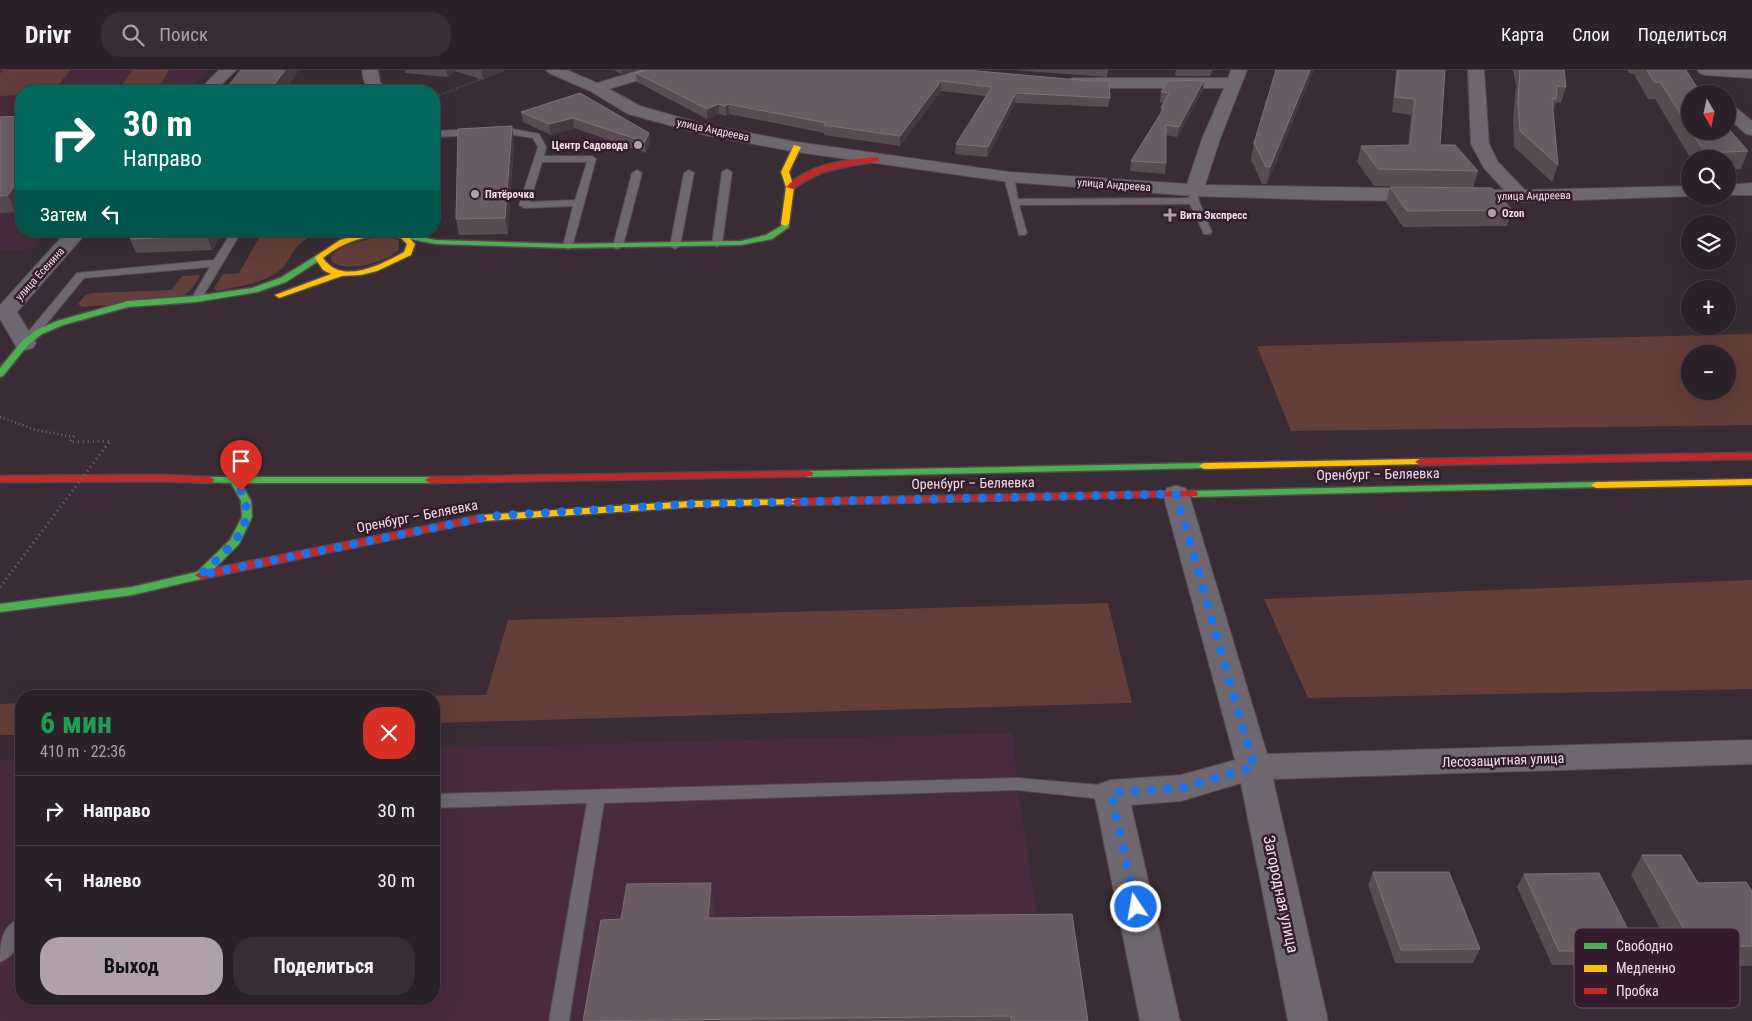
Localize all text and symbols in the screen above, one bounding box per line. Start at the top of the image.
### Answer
search box [101,12,451,57]
text: Drivr [25,21,71,49]
icon: search [119,21,147,49]
text: Поиск [159,23,208,46]
text: Карта [1501,24,1544,45]
text: Слои [1572,24,1610,45]
text: Поделиться [1638,24,1727,45]
north arrow [1681,85,1736,140]
map controls [1681,85,1736,400]
text: 30 m [123,104,192,145]
icon: right [40,105,105,170]
street label: улица Андреева [676,116,750,144]
place label: Центр Садовода [552,139,628,152]
marker: Центр Садовода [632,139,644,151]
text: Направо [123,146,202,171]
button: search [1681,150,1736,205]
street label: улица Андреева [1077,176,1151,194]
marker: Пятёрочка [469,188,481,200]
place label: Пятёрочка [485,188,534,201]
street label: улица Андреева [1497,189,1571,203]
icon: left [97,200,125,228]
text: Затем [40,203,87,226]
marker: Ozon [1486,207,1498,219]
place label: Ozon [1502,207,1524,220]
marker: Вита Экспресс [1164,209,1176,221]
place label: Вита Экспресс [1180,209,1247,222]
button: layers [1681,215,1736,270]
street label: улица Есенина [13,245,67,303]
button: + [1681,280,1736,335]
button: − [1681,345,1736,400]
pin [220,440,262,491]
icon: arrive [227,447,255,475]
street label: Оренбург – Беляевка [1316,465,1440,483]
street label: Оренбург – Беляевка [911,474,1035,492]
street label: Оренбург – Беляевка [355,496,479,536]
text: 6 мин [40,705,112,740]
button: close [363,707,415,759]
text: 410 m · 22:36 [40,742,126,761]
street label: Лесозащитная улица [1442,750,1564,770]
icon: right [40,797,68,825]
text: Направо [83,799,150,822]
text: 30 m [378,799,415,822]
street label: Загородная улица [1259,834,1303,954]
icon: left [40,867,68,895]
text: Налево [83,869,141,892]
text: 30 m [378,869,415,892]
position arrow [1109,880,1161,932]
legend [1574,928,1740,1008]
button: Выход [40,937,223,995]
button: Поделиться [233,937,415,995]
text: Свободно [1616,938,1673,954]
text: Медленно [1616,960,1676,976]
text: Пробка [1616,983,1659,999]

